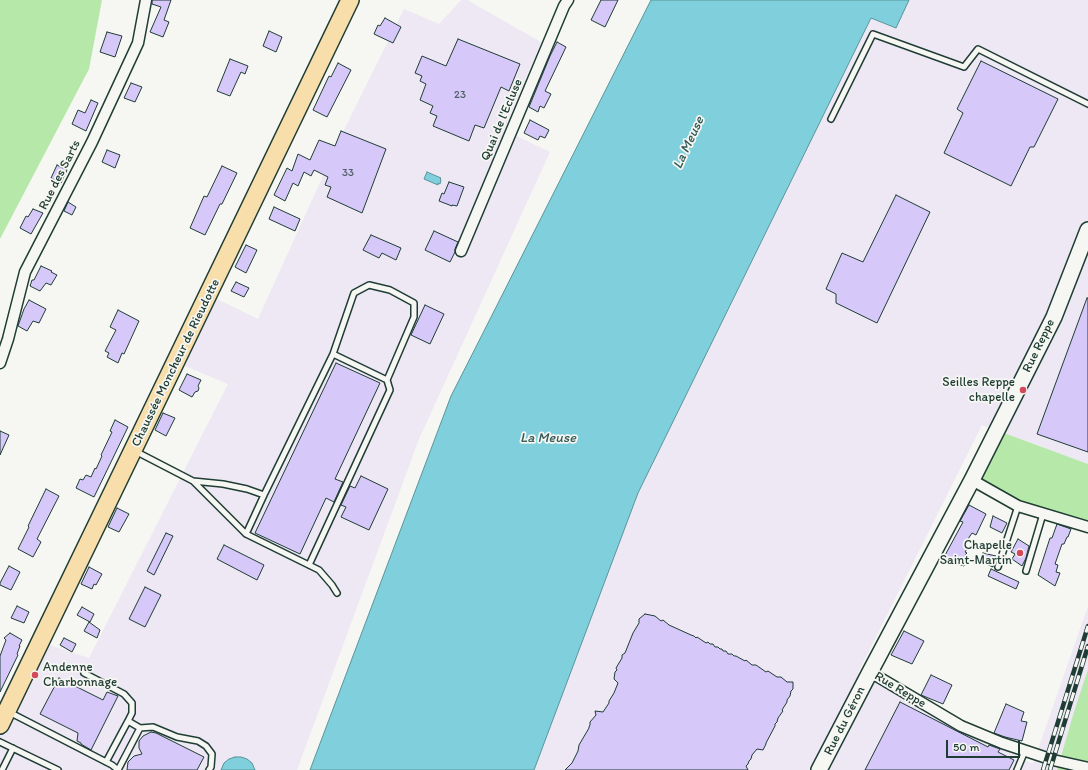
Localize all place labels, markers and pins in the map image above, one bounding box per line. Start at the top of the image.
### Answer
place label: Seilles Reppe chapelle [942,375,1015,406]
marker: Seilles Reppe chapelle [1018,385,1028,395]
place label: Chapelle Saint-Martin [940,538,1012,569]
marker: Chapelle Saint-Martin [1015,548,1025,558]
place label: Andenne Charbonnage [43,660,117,691]
marker: Andenne Charbonnage [30,670,40,680]

